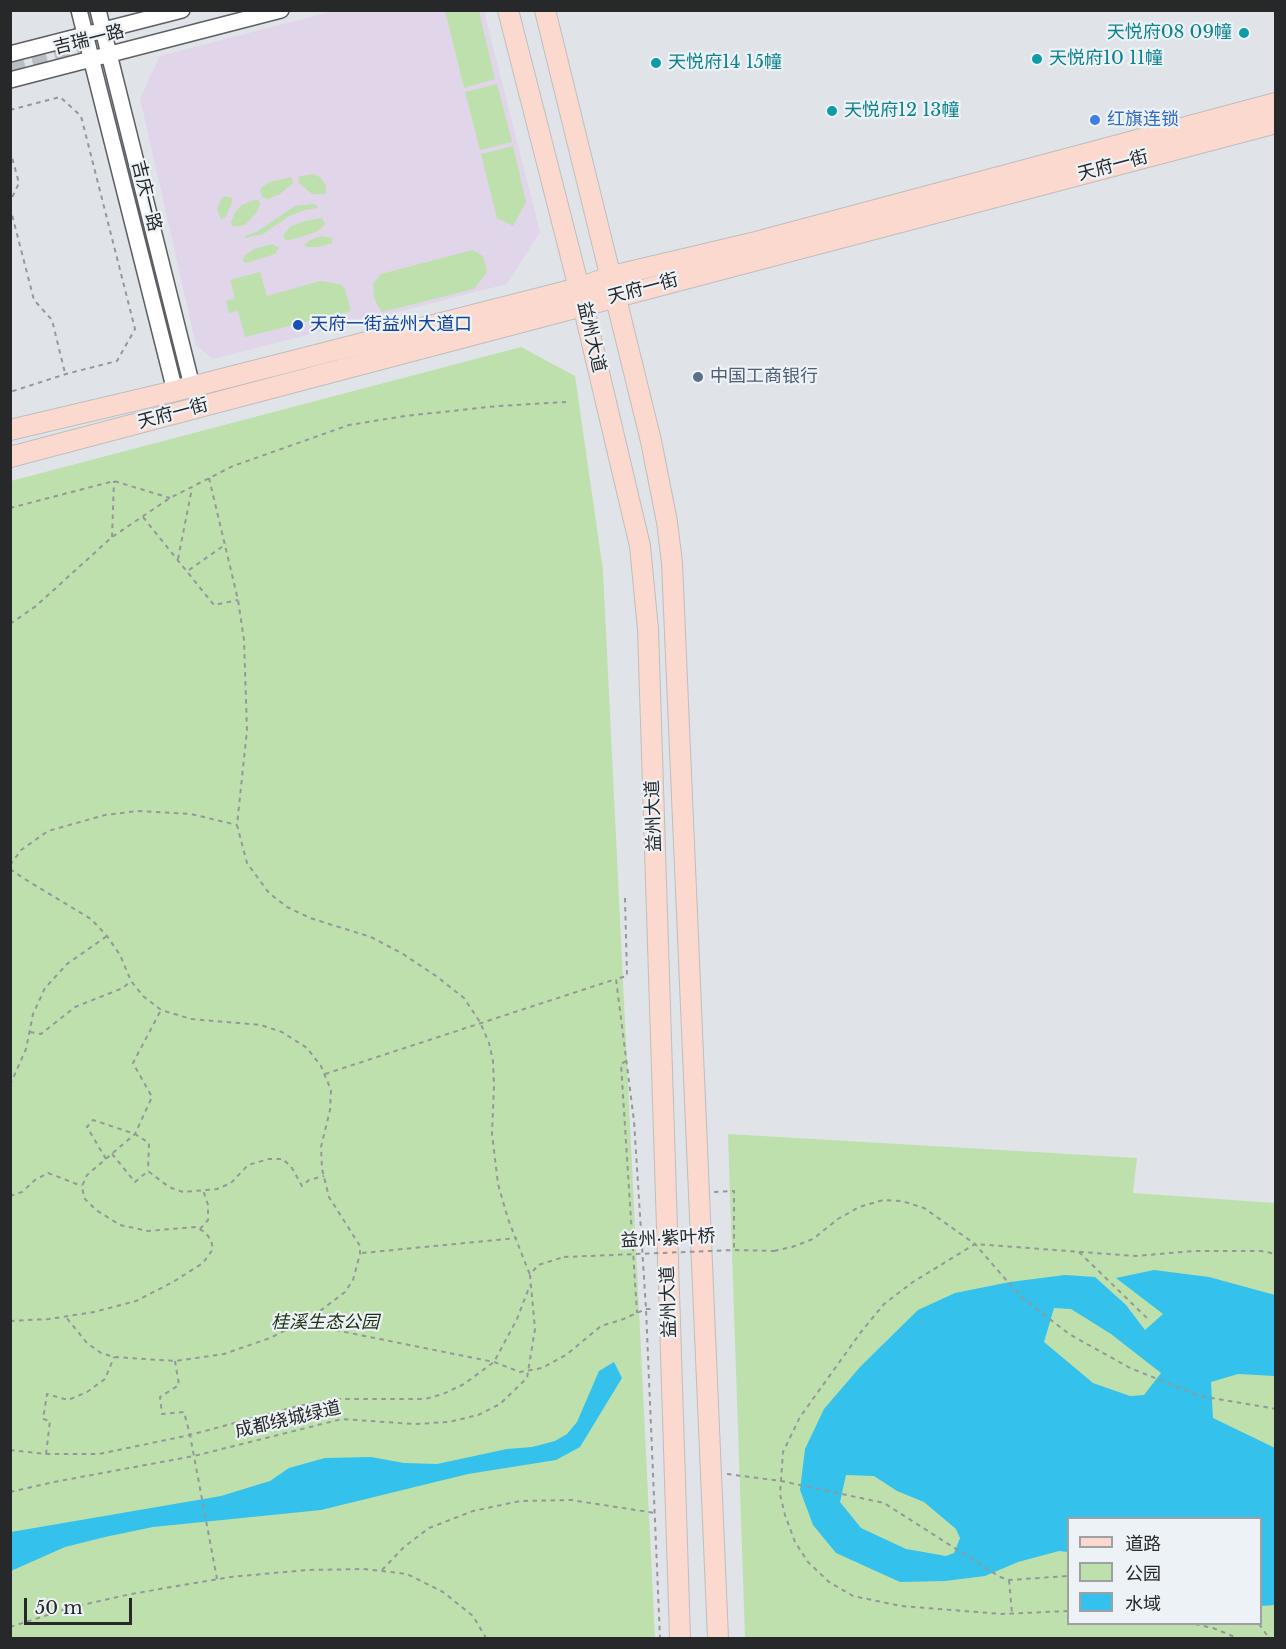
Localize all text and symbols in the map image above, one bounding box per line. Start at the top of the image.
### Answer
street label: 吉瑞一路 [51,21,127,59]
place label: 天悦府08 09幢 [1107,22,1232,44]
marker: 天悦府08 09幢 [1237,26,1251,40]
place label: 天悦府10 11幢 [1049,48,1163,70]
place label: 天悦府14 15幢 [668,52,782,74]
marker: 天悦府10 11幢 [1030,52,1044,66]
marker: 天悦府14 15幢 [649,56,663,70]
place label: 天悦府12 13幢 [844,100,959,122]
marker: 天悦府12 13幢 [825,104,839,118]
place label: 红旗连锁 [1107,109,1179,131]
marker: 红旗连锁 [1088,113,1102,127]
street label: 天府一街 [1075,146,1151,186]
street label: 吉庆一路 [127,158,165,234]
street label: 天府一街 [605,269,681,309]
street label: 益州大道 [572,299,610,375]
place label: 天府一街益州大道口 [310,314,472,336]
marker: 天府一街益州大道口 [291,318,305,332]
place label: 中国工商银行 [710,366,818,388]
marker: 中国工商银行 [691,370,705,384]
street label: 天府一街 [135,394,211,434]
street label: 益州大道 [642,780,666,852]
street label: 益州·紫叶桥 [620,1226,716,1252]
street label: 益州大道 [657,1266,681,1338]
park label: 桂溪生态公园 [271,1312,379,1334]
street label: 成都绕城绿道 [233,1397,343,1443]
legend [1067,1517,1262,1625]
text: 道路 [1125,1533,1161,1555]
text: 公园 [1125,1563,1161,1585]
scale bar [27,1586,135,1624]
text: 水域 [1125,1593,1161,1615]
text: 50 m [35,1597,83,1619]

